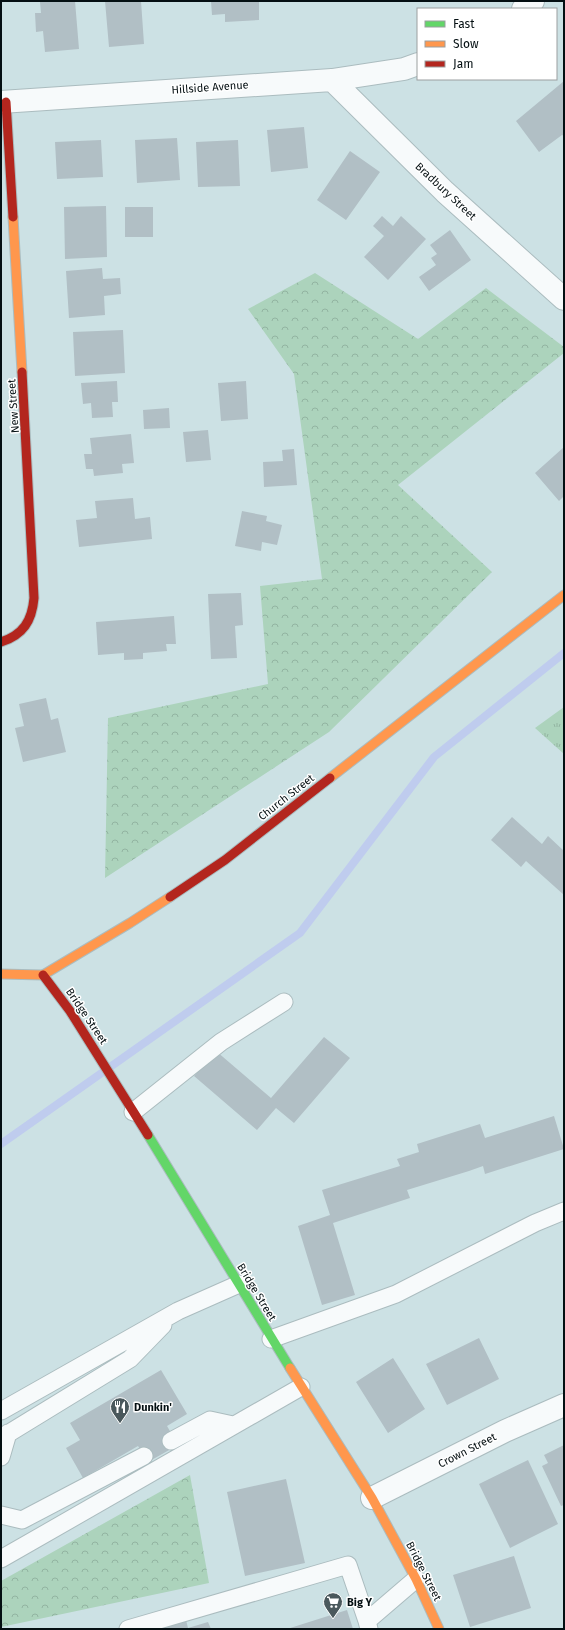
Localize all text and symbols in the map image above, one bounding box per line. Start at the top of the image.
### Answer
legend [417,8,557,80]
text: Fast [453,17,475,31]
text: Slow [453,37,479,51]
text: Jam [453,57,473,71]
street label: Hillside Avenue [171,78,249,97]
street label: Bradbury Street [413,160,479,223]
street label: New Street [5,378,22,433]
street label: Church Street [256,772,317,823]
street label: Bridge Street [63,986,110,1047]
street label: Bridge Street [234,1261,279,1323]
restaurant icon: Dunkin' [109,1396,131,1424]
place label: Dunkin' [134,1401,172,1414]
street label: Crown Street [436,1430,498,1471]
street label: Bridge Street [403,1539,444,1603]
supermarket icon: Big Y [322,1591,344,1619]
place label: Big Y [347,1596,373,1609]

